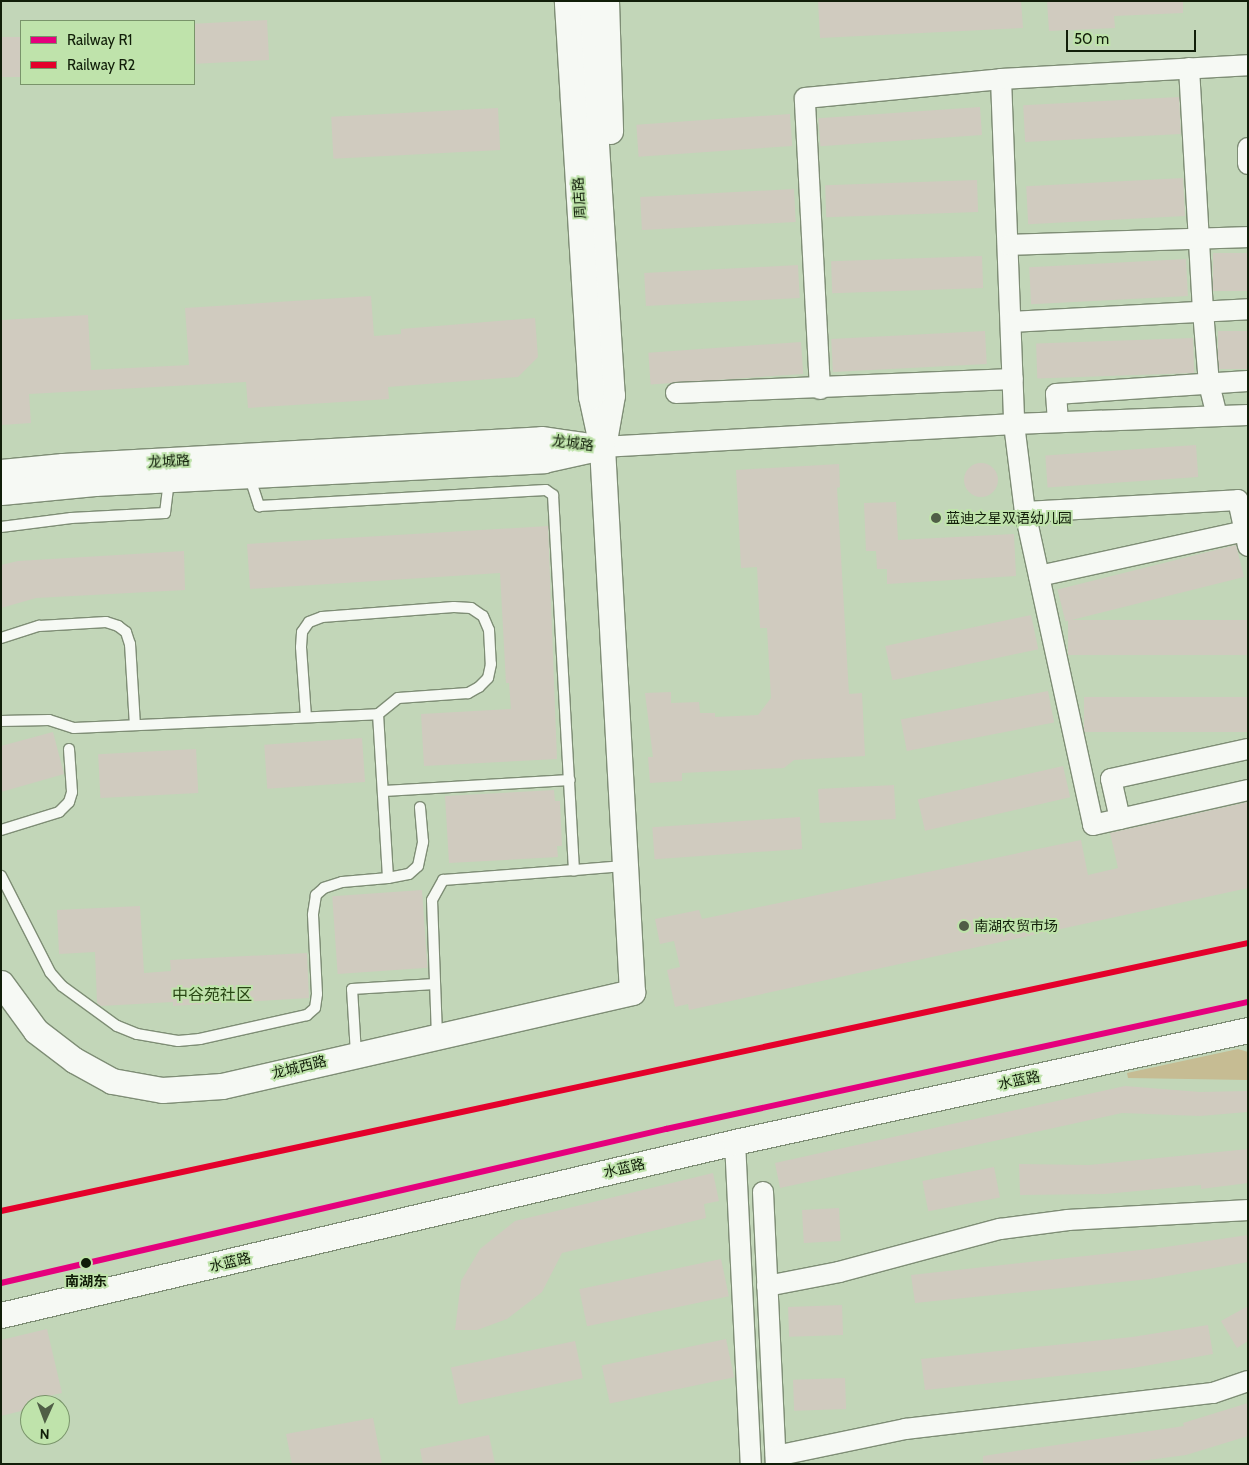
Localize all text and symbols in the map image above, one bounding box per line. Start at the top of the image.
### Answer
legend [20,20,195,85]
scale bar [1069,20,1199,52]
text: 50 m [1074,30,1109,48]
text: Railway R1 [67,31,132,49]
text: Railway R2 [67,56,135,74]
street label: 周店路 [569,176,589,220]
street label: 龙城路 [551,432,595,454]
street label: 龙城路 [148,452,190,470]
place label: 蓝迪之星双语幼儿园 [946,510,1072,526]
marker: 蓝迪之星双语幼儿园 [930,512,942,524]
place label: 南湖农贸市场 [974,918,1058,934]
marker: 南湖农贸市场 [958,920,970,932]
district label: 中谷苑社区 [172,985,252,1005]
street label: 龙城西路 [270,1052,328,1082]
street label: 水蓝路 [997,1067,1041,1093]
street label: 水蓝路 [602,1155,646,1181]
street label: 水蓝路 [208,1249,252,1275]
marker: 南湖东 [78,1255,94,1271]
place label: 南湖东 [65,1273,107,1289]
north arrow [20,1395,70,1445]
text: N [39,1425,50,1443]

